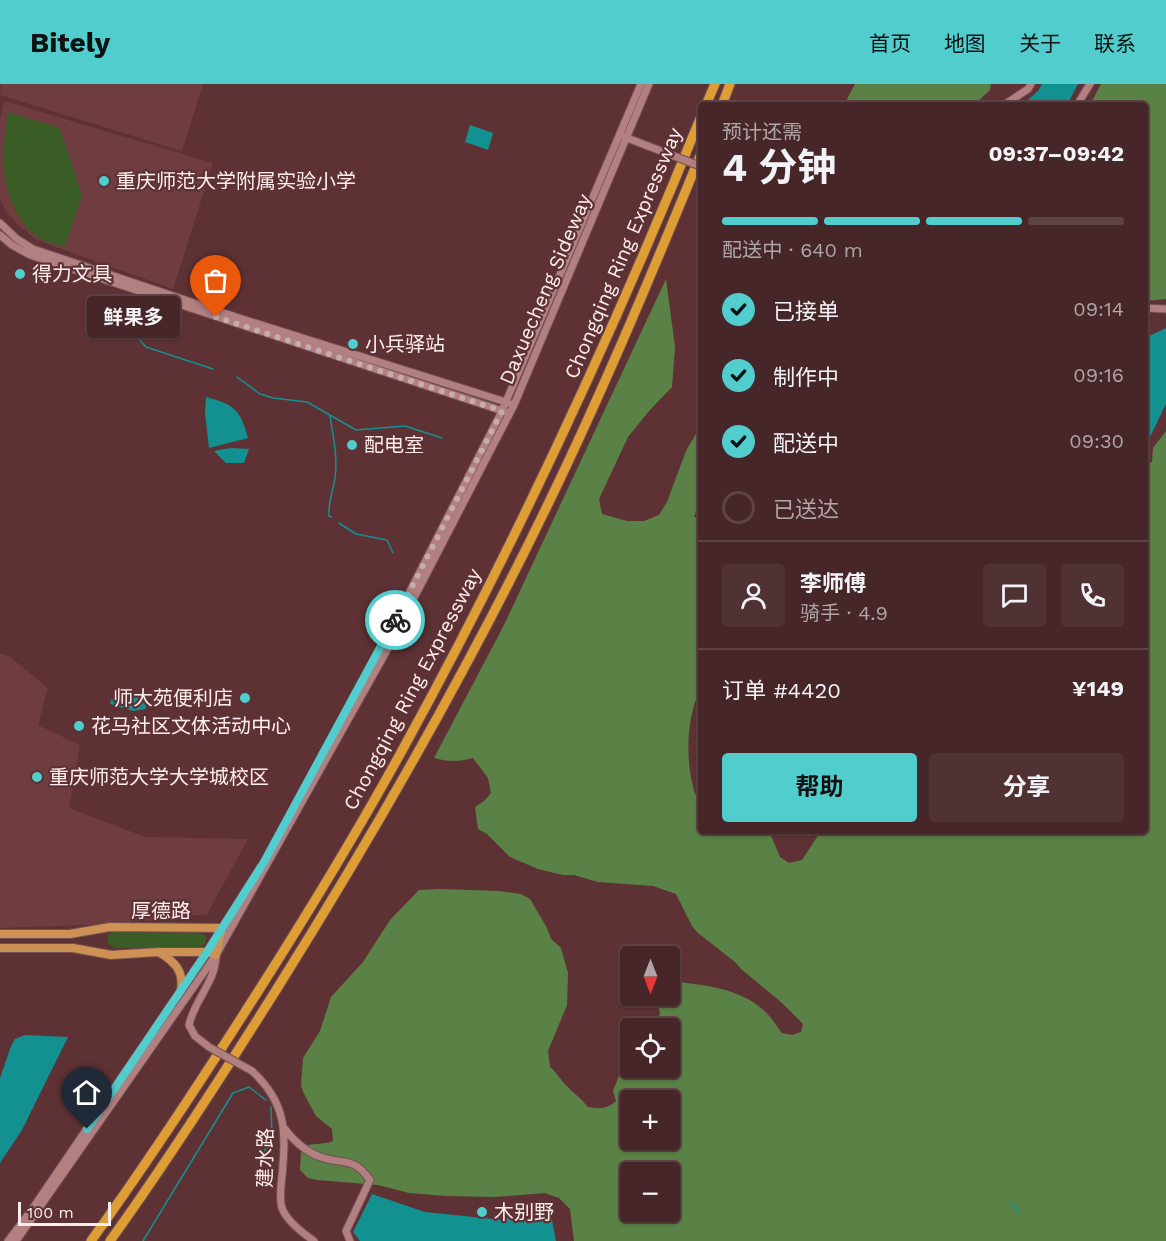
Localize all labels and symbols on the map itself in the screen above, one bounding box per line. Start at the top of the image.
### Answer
street label: Chongqing Ring Expressway [559,123,687,382]
place label: 重庆师范大学附属实验小学 [116,169,356,193]
marker: 重庆师范大学附属实验小学 [97,174,111,188]
street label: Daxuecheng Sideway [494,189,596,388]
pin [190,255,241,317]
place label: 得力文具 [32,262,112,286]
marker: 得力文具 [13,267,27,281]
callout: 鲜果多 [87,296,180,338]
place label: 小兵驿站 [365,332,445,356]
marker: 小兵驿站 [346,337,360,351]
place label: 配电室 [364,433,424,457]
marker: 配电室 [345,438,359,452]
street label: Chongqing Ring Expressway [338,563,486,814]
courier [365,590,425,650]
place label: 师大苑便利店 [113,686,233,710]
marker: 师大苑便利店 [238,691,252,705]
place label: 花马社区文体活动中心 [91,714,291,738]
marker: 花马社区文体活动中心 [72,719,86,733]
place label: 重庆师范大学大学城校区 [49,765,269,789]
marker: 重庆师范大学大学城校区 [30,770,44,784]
street label: 厚德路 [131,899,191,923]
north arrow [620,946,680,1006]
pin [61,1067,112,1129]
street label: 建水路 [252,1128,278,1188]
scale bar [18,1199,111,1226]
place label: 木别野 [494,1200,554,1224]
marker: 木别野 [475,1205,489,1219]

